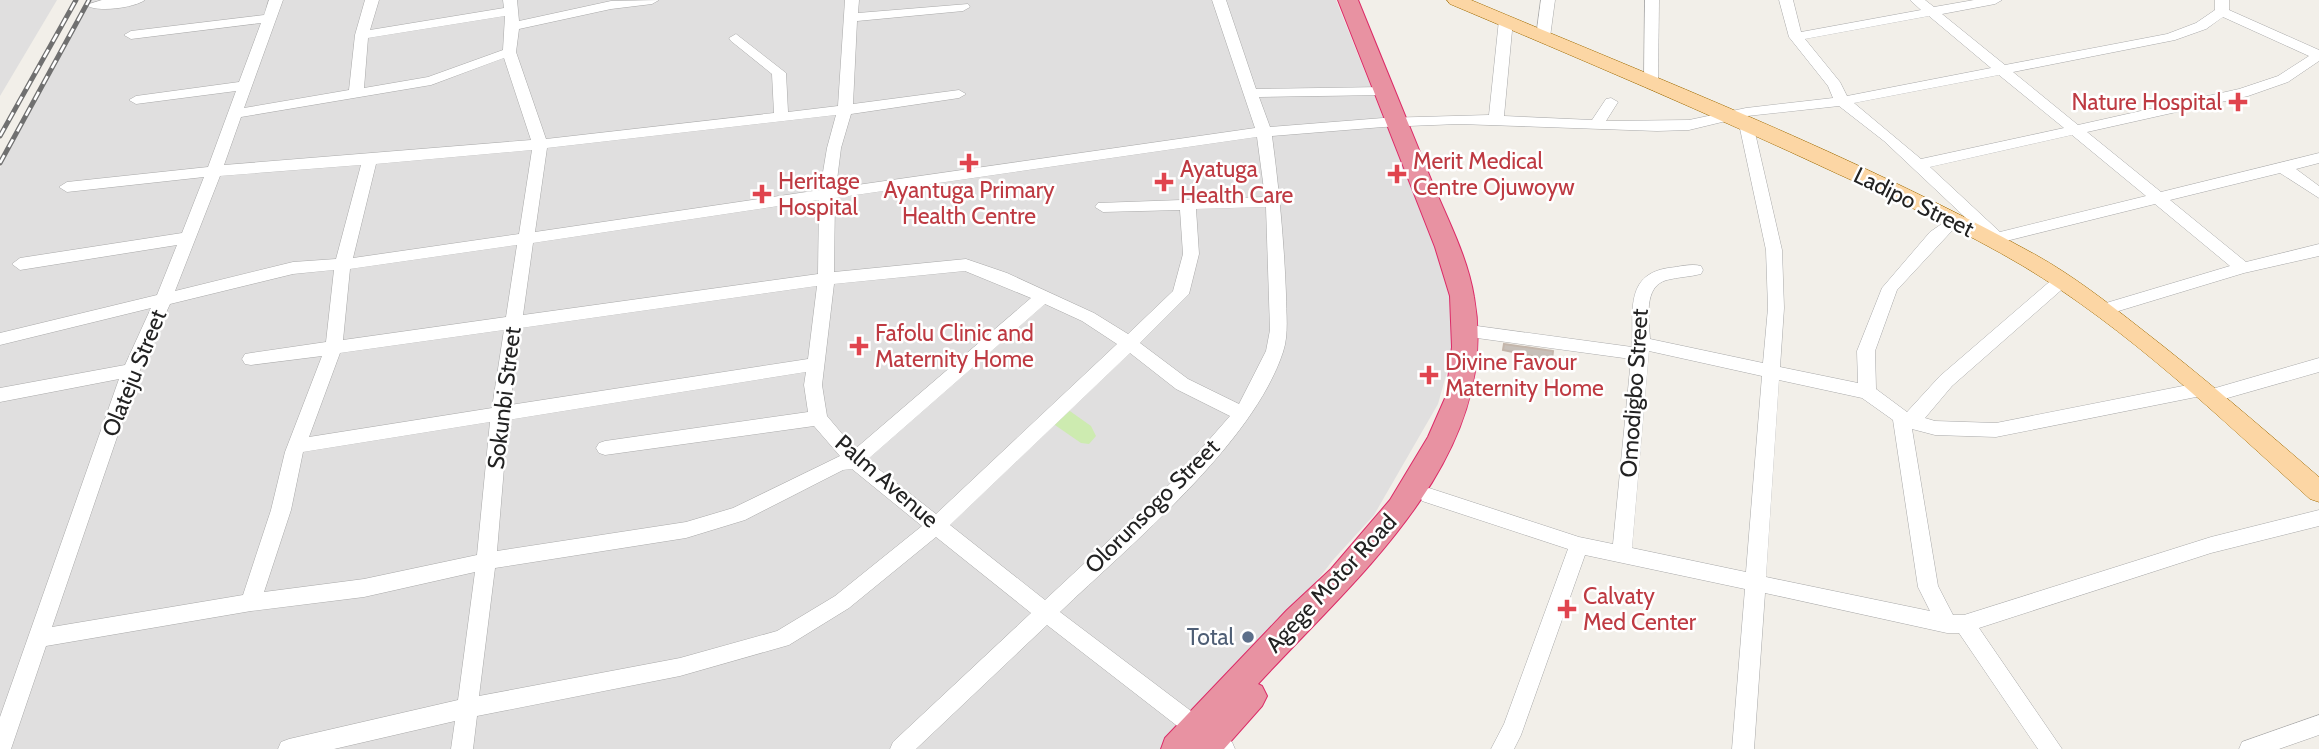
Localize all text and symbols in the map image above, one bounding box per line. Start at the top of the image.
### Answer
place label: Nature Hospital [2072,88,2223,116]
marker: Nature Hospital [2228,92,2248,112]
place label: Merit Medical Centre Ojuwoyw [1413,147,1575,201]
marker: Ayantuga Primary Health Centre [959,153,979,173]
place label: Ayatuga Health Care [1180,155,1294,209]
street label: Ladipo Street [1849,161,1979,243]
marker: Merit Medical Centre Ojuwoyw [1387,164,1407,184]
place label: Heritage Hospital [778,167,860,221]
marker: Ayatuga Health Care [1154,172,1174,192]
place label: Ayantuga Primary Health Centre [883,176,1055,230]
marker: Heritage Hospital [752,184,772,204]
street label: Olateju Street [96,305,172,441]
street label: Omodigbo Street [1614,307,1654,478]
place label: Fafolu Clinic and Maternity Home [875,319,1034,373]
street label: Sokunbi Street [481,325,527,471]
marker: Fafolu Clinic and Maternity Home [849,336,869,356]
place label: Divine Favour Maternity Home [1445,348,1604,402]
marker: Divine Favour Maternity Home [1419,365,1439,385]
street label: Palm Avenue [830,429,944,534]
street label: Olorunsogo Street [1079,433,1225,579]
street label: Agege Motor Road [1260,508,1402,658]
place label: Calvaty Med Center [1583,582,1697,636]
marker: Calvaty Med Center [1557,599,1577,619]
place label: Total [1187,623,1235,651]
marker: Total [1240,629,1256,645]

